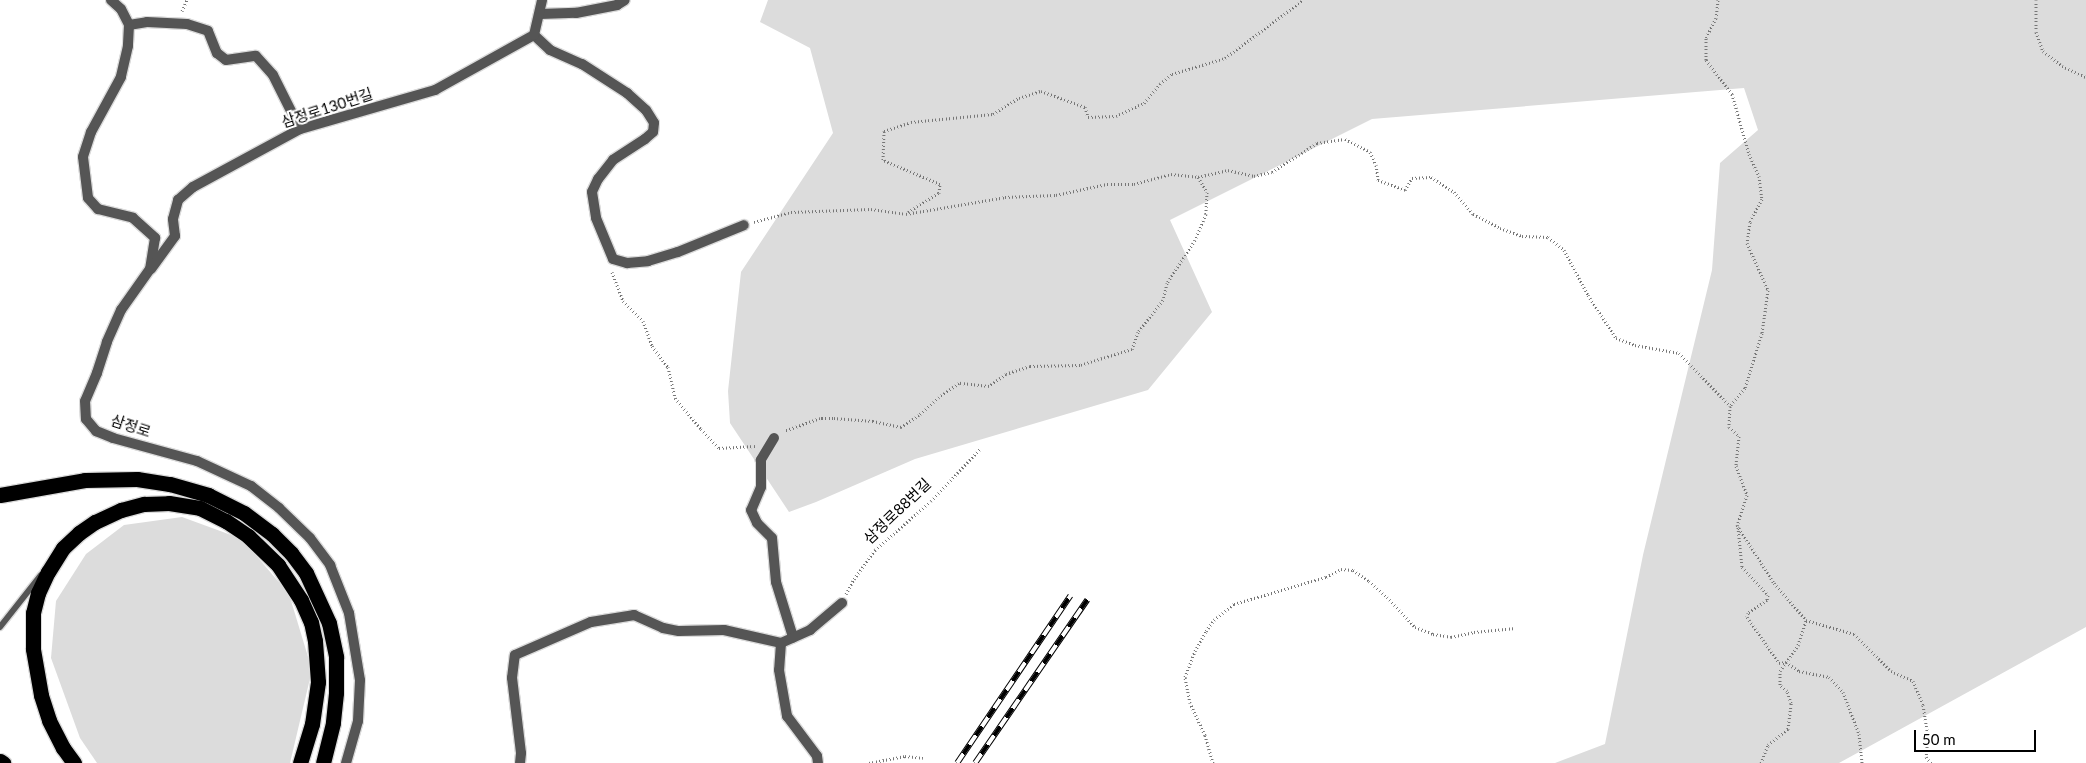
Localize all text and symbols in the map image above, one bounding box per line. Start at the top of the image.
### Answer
street label: 삼정로130번길 [279,85,375,131]
street label: 삼정로 [109,411,153,441]
street label: 삼정로88번길 [860,475,934,547]
scale bar [1916,720,2038,752]
text: 50 m [1922,730,1956,748]

